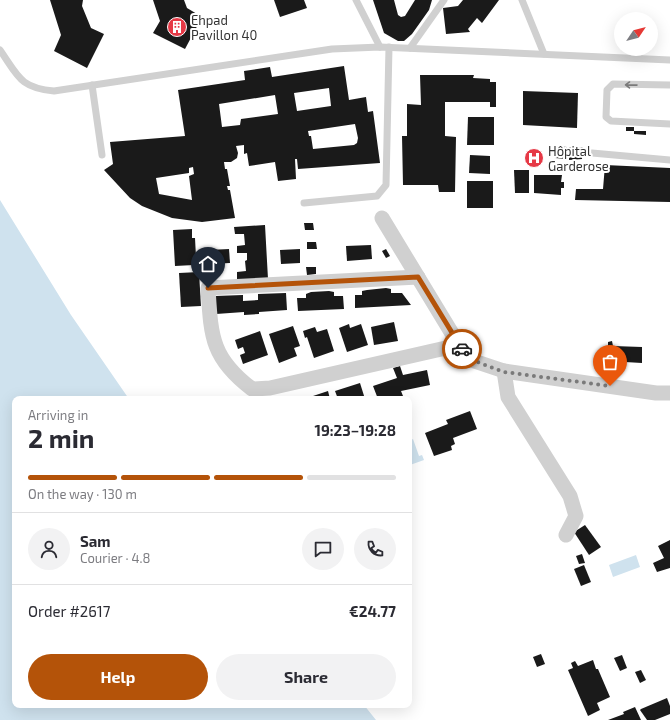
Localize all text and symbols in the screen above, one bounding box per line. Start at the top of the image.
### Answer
place label: Ehpad Pavillon 40 [191,12,257,43]
north arrow [614,12,658,56]
map controls [614,12,658,56]
building icon: Ehpad Pavillon 40 [166,16,188,38]
one-way arrow [625,81,638,88]
place label: Hôpital Garderose [548,143,609,174]
hospital icon: Hôpital Garderose [523,147,545,169]
pin [191,247,225,288]
icon: home [197,253,219,275]
courier [442,329,482,369]
icon: car [451,338,473,360]
pin [593,345,627,386]
icon: bag [599,351,621,373]
text: Arriving in [28,407,88,423]
text: 19:23–19:28 [314,421,396,439]
text: 2 min [28,422,94,453]
text: On the way · 130 m [28,486,137,502]
button: person [28,528,70,570]
button: chat [302,528,344,570]
button: phone [354,528,396,570]
text: Sam [80,532,111,550]
text: Courier · 4.8 [80,550,150,566]
text: Order #2617 [28,602,111,620]
text: €24.77 [349,602,396,620]
button: Help [28,654,208,700]
button: Share [216,654,396,700]

